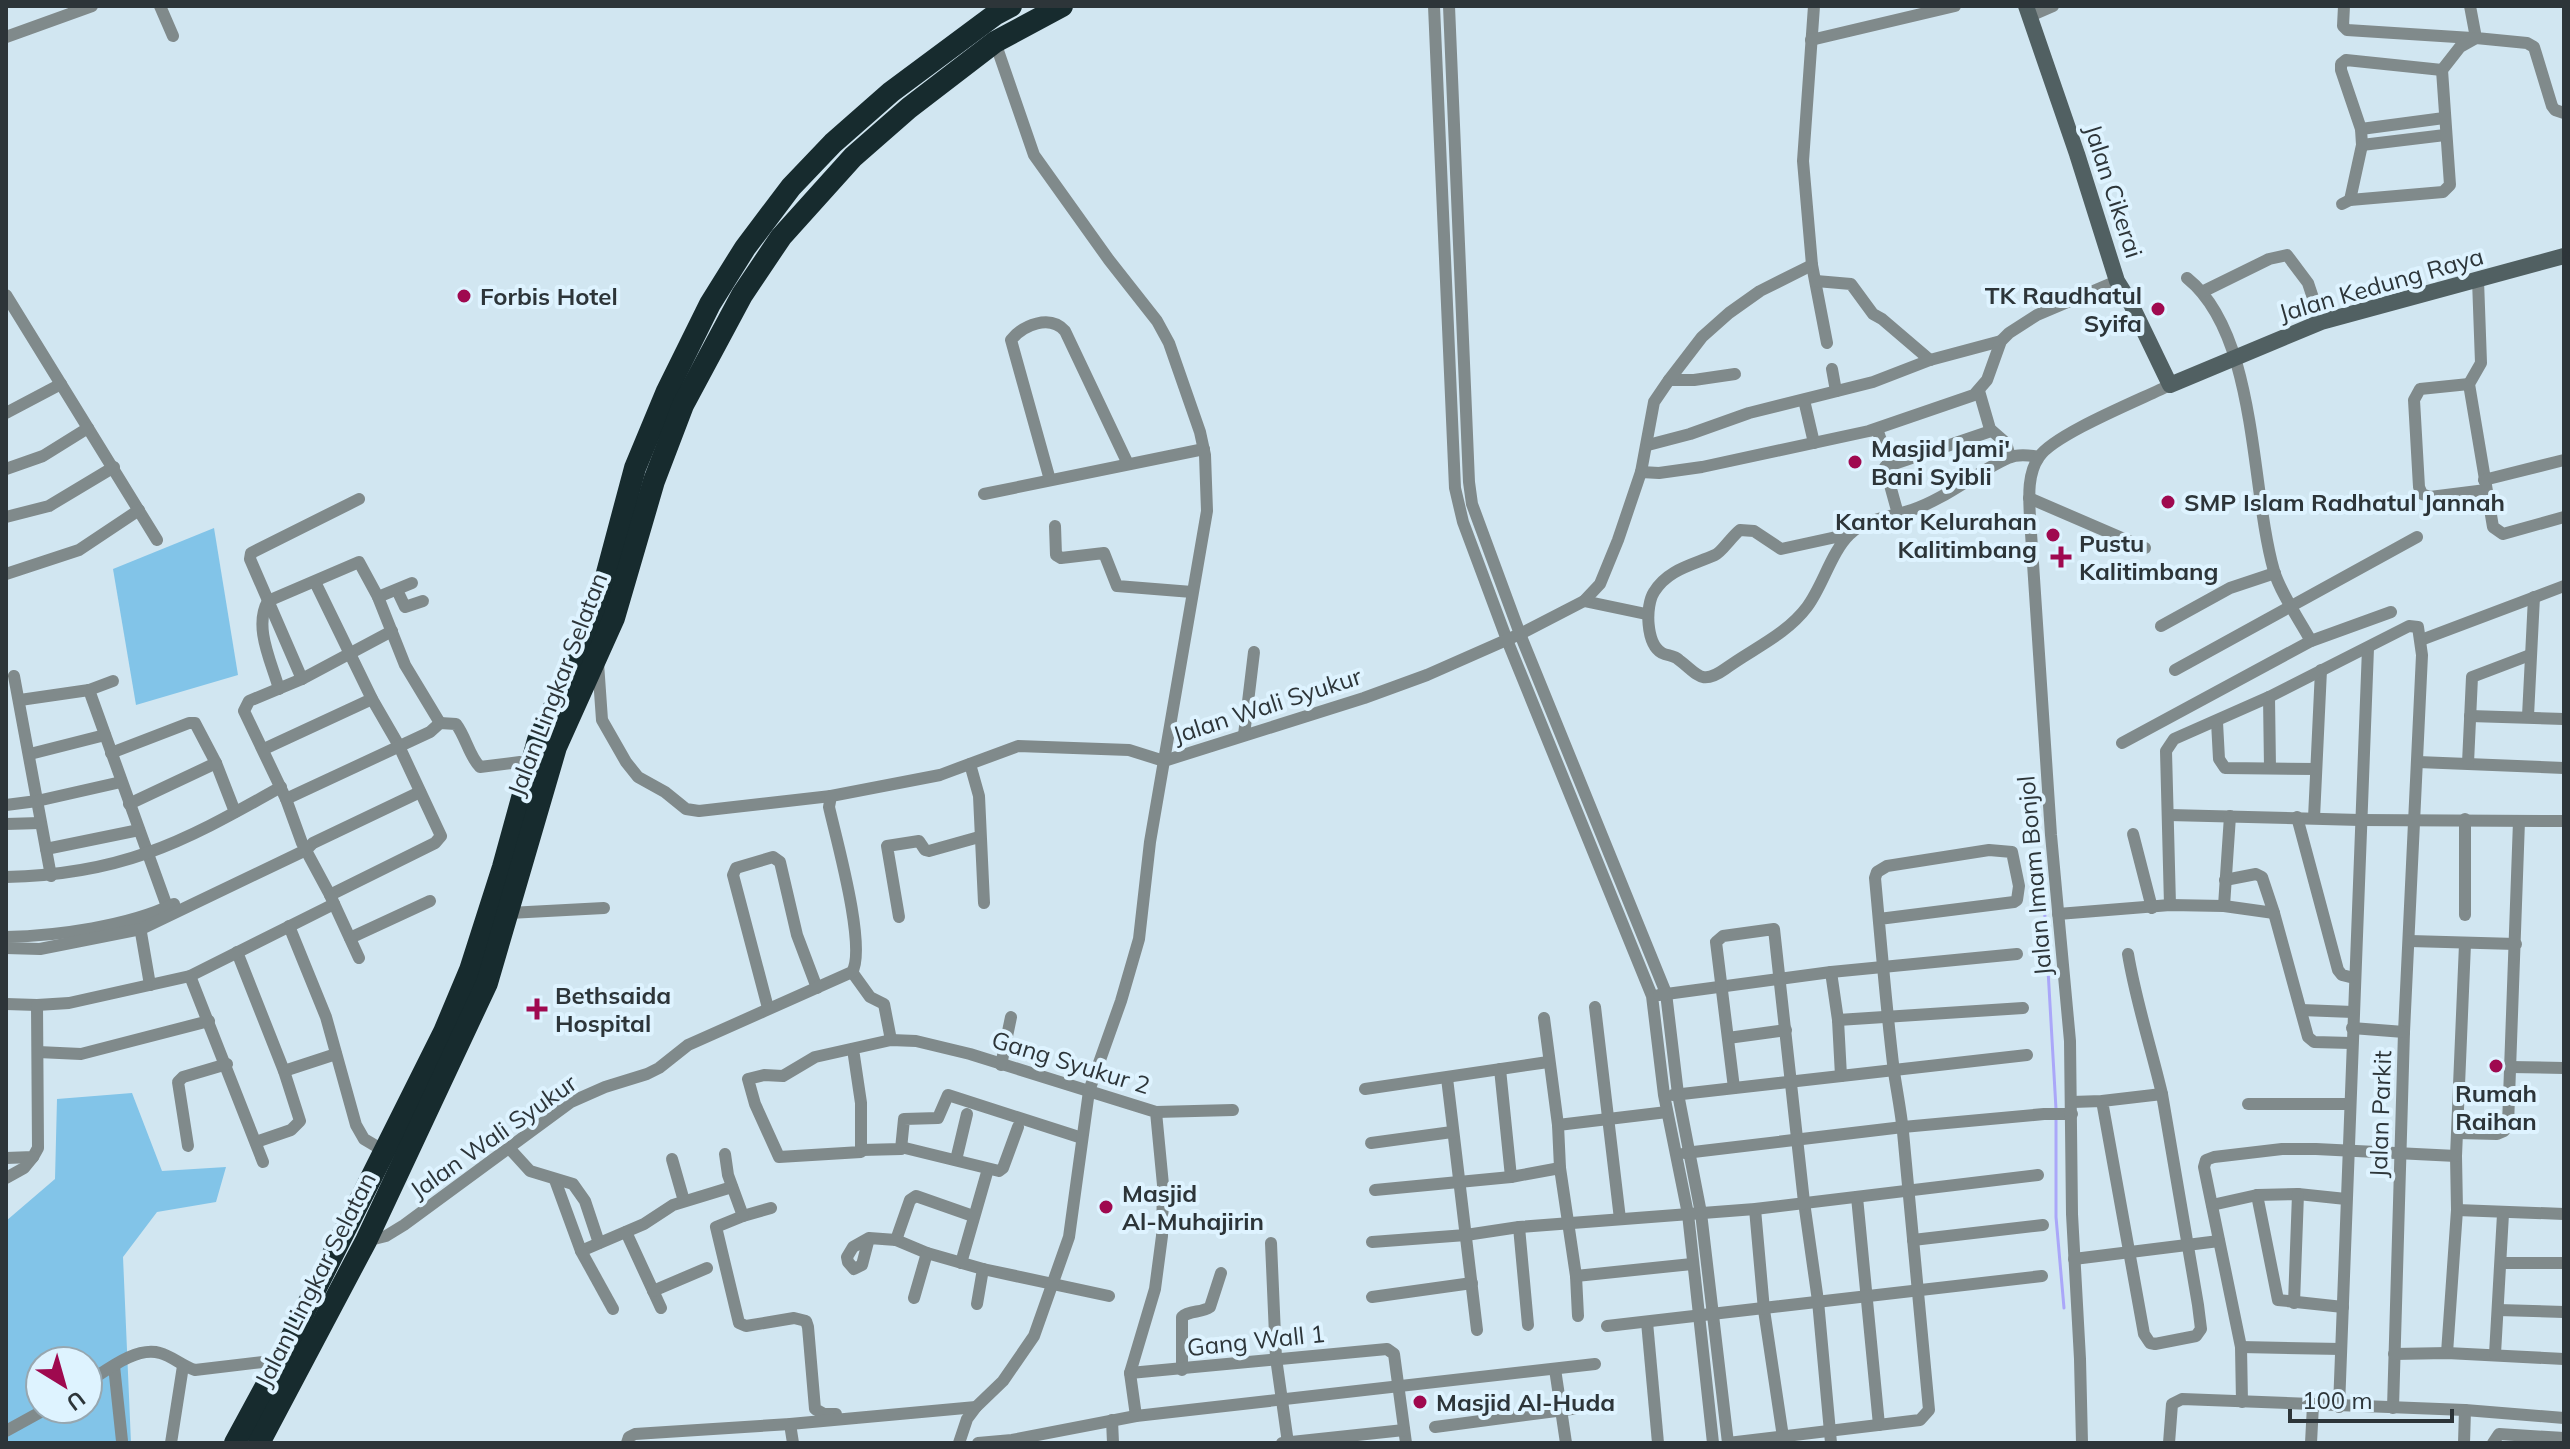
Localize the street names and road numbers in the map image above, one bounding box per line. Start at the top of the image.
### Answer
street label: Jalan Cikerai [2078,120,2150,262]
street label: Jalan Kedung Raya [2275,240,2487,328]
street label: Jalan Lingkar Selatan [501,568,613,800]
street label: Jalan Wali Syukur [1169,660,1365,750]
street label: Jalan Imam Bonjol [2010,775,2058,977]
street label: Gang Syukur 2 [988,1024,1154,1100]
street label: Jalan Parkit [2363,1050,2397,1178]
street label: Jalan Wali Syukur [404,1067,582,1205]
street label: Jalan Lingkar Selatan [248,1167,382,1391]
street label: Gang Wall 1 [1186,1318,1326,1362]

